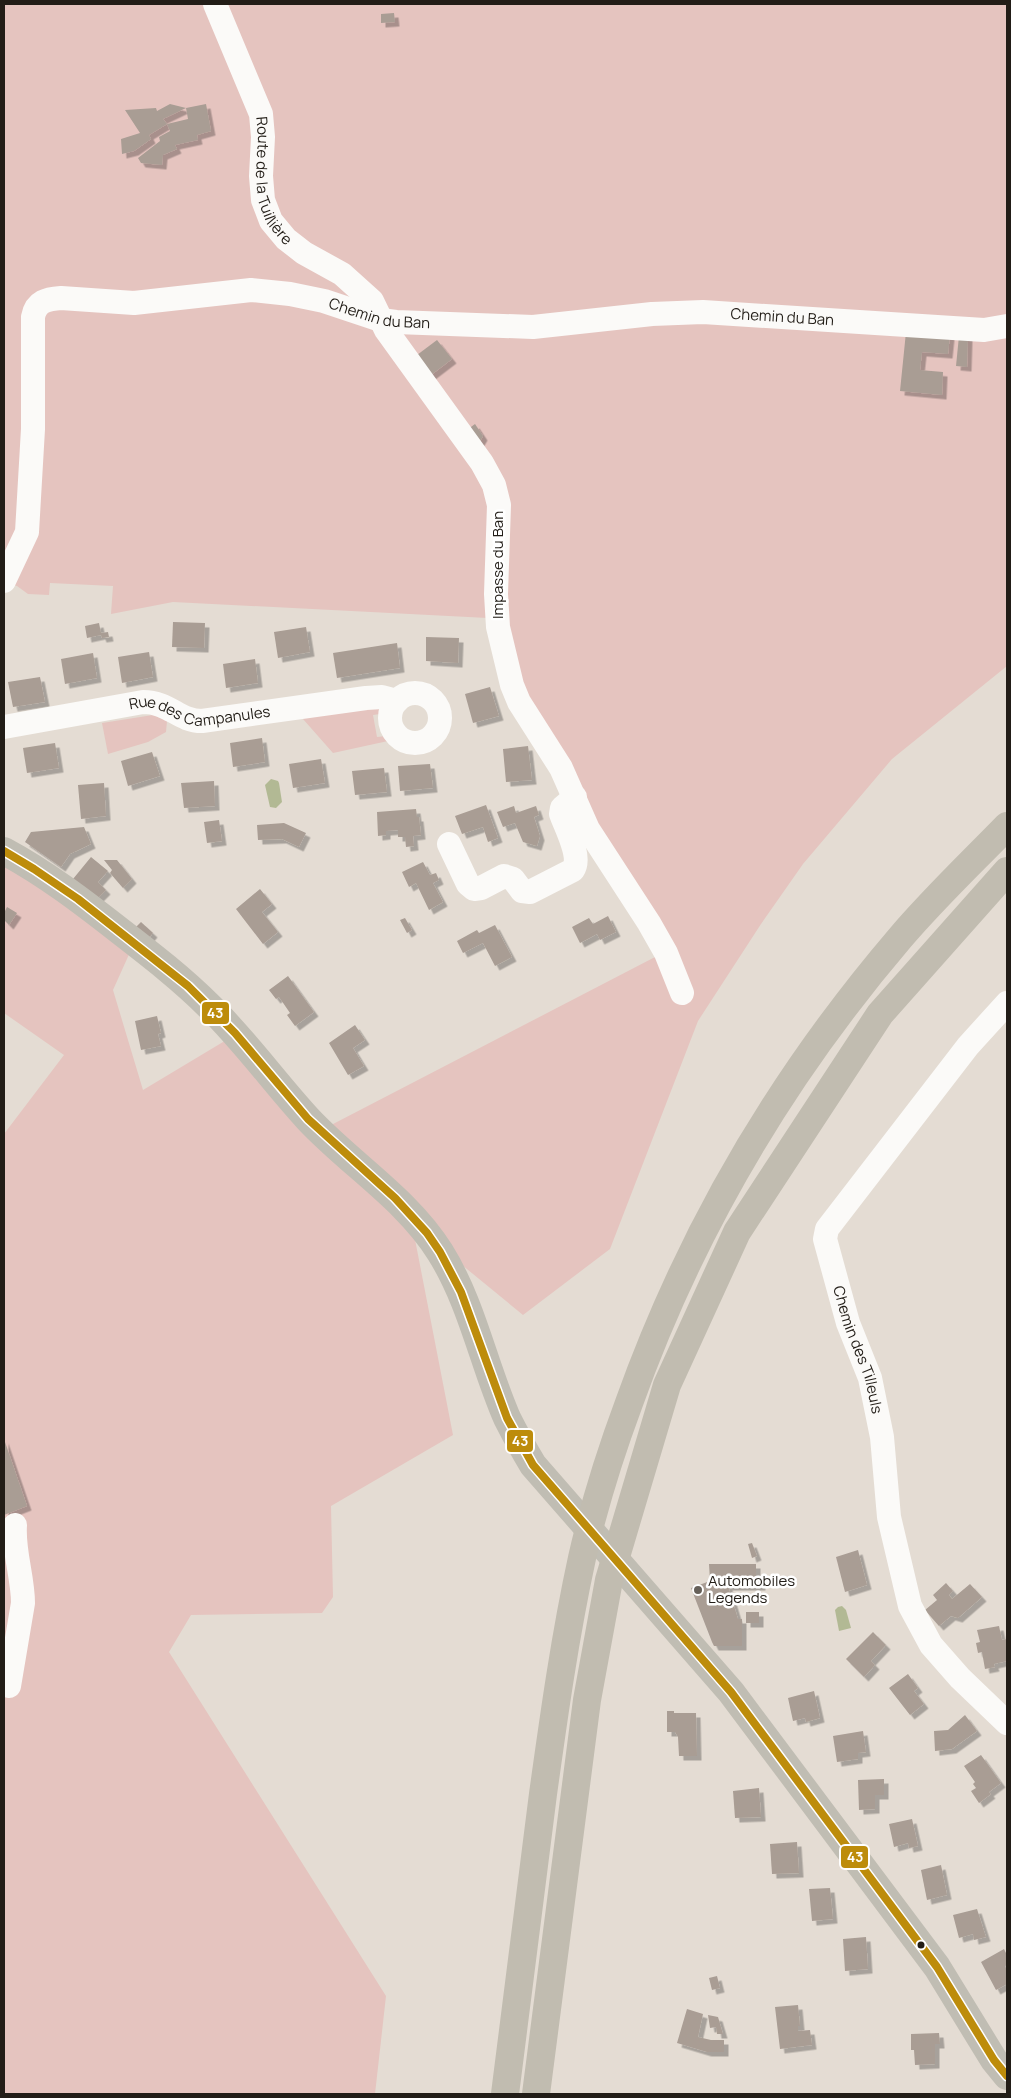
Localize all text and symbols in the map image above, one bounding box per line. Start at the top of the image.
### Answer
street label: Route de la Tuillière [251,116,297,250]
street label: Chemin du Ban [326,292,431,333]
street label: Chemin du Ban [730,303,835,330]
street label: Impasse du Ban [487,511,508,619]
street label: Rue des Campanules [127,690,272,731]
line badge: 43 [201,1001,230,1025]
text: 43 [207,1003,223,1022]
street label: Chemin des Tilleuls [828,1283,888,1416]
line badge: 43 [506,1429,534,1453]
text: 43 [512,1431,528,1450]
place label: Automobiles Legends [708,1570,795,1608]
marker: Automobiles Legends [692,1584,704,1596]
line badge: 43 [840,1845,869,1869]
text: 43 [847,1847,863,1866]
unlabelled marker [916,1940,926,1950]

